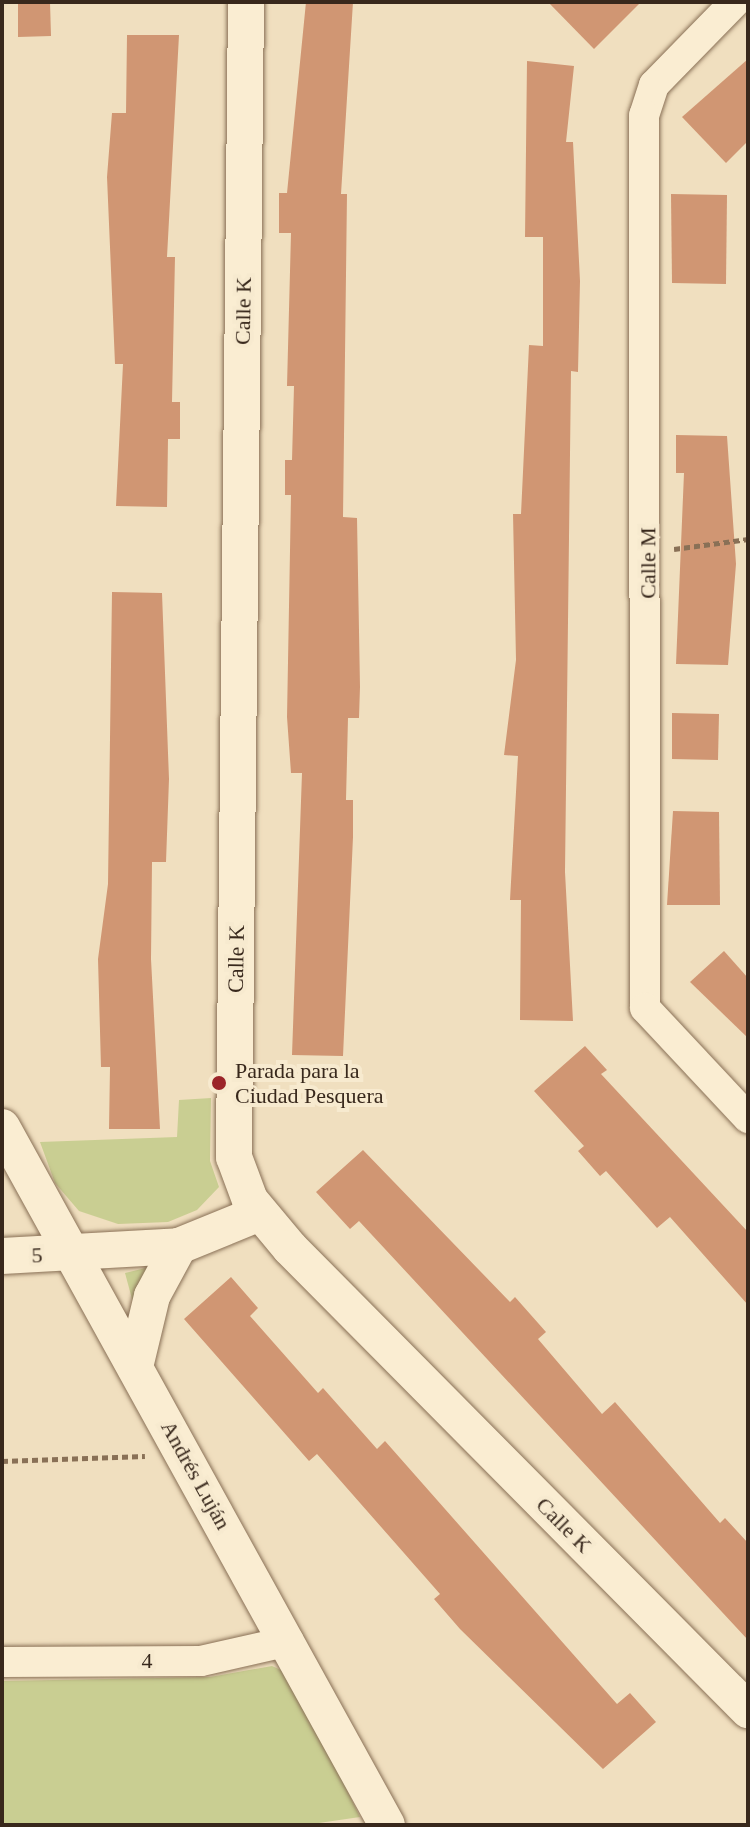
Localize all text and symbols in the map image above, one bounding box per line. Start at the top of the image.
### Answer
street label: Calle K [229,277,257,345]
street label: Calle M [635,527,661,599]
street label: Calle K [222,925,250,993]
place label: Parada para la Ciudad Pesquera [235,1057,383,1108]
marker: Parada para la Ciudad Pesquera [210,1074,228,1092]
street label: 5 [31,1242,43,1268]
street label: Andrés Luján [155,1416,237,1534]
street label: Calle K [531,1492,597,1558]
street label: 4 [142,1648,152,1674]

